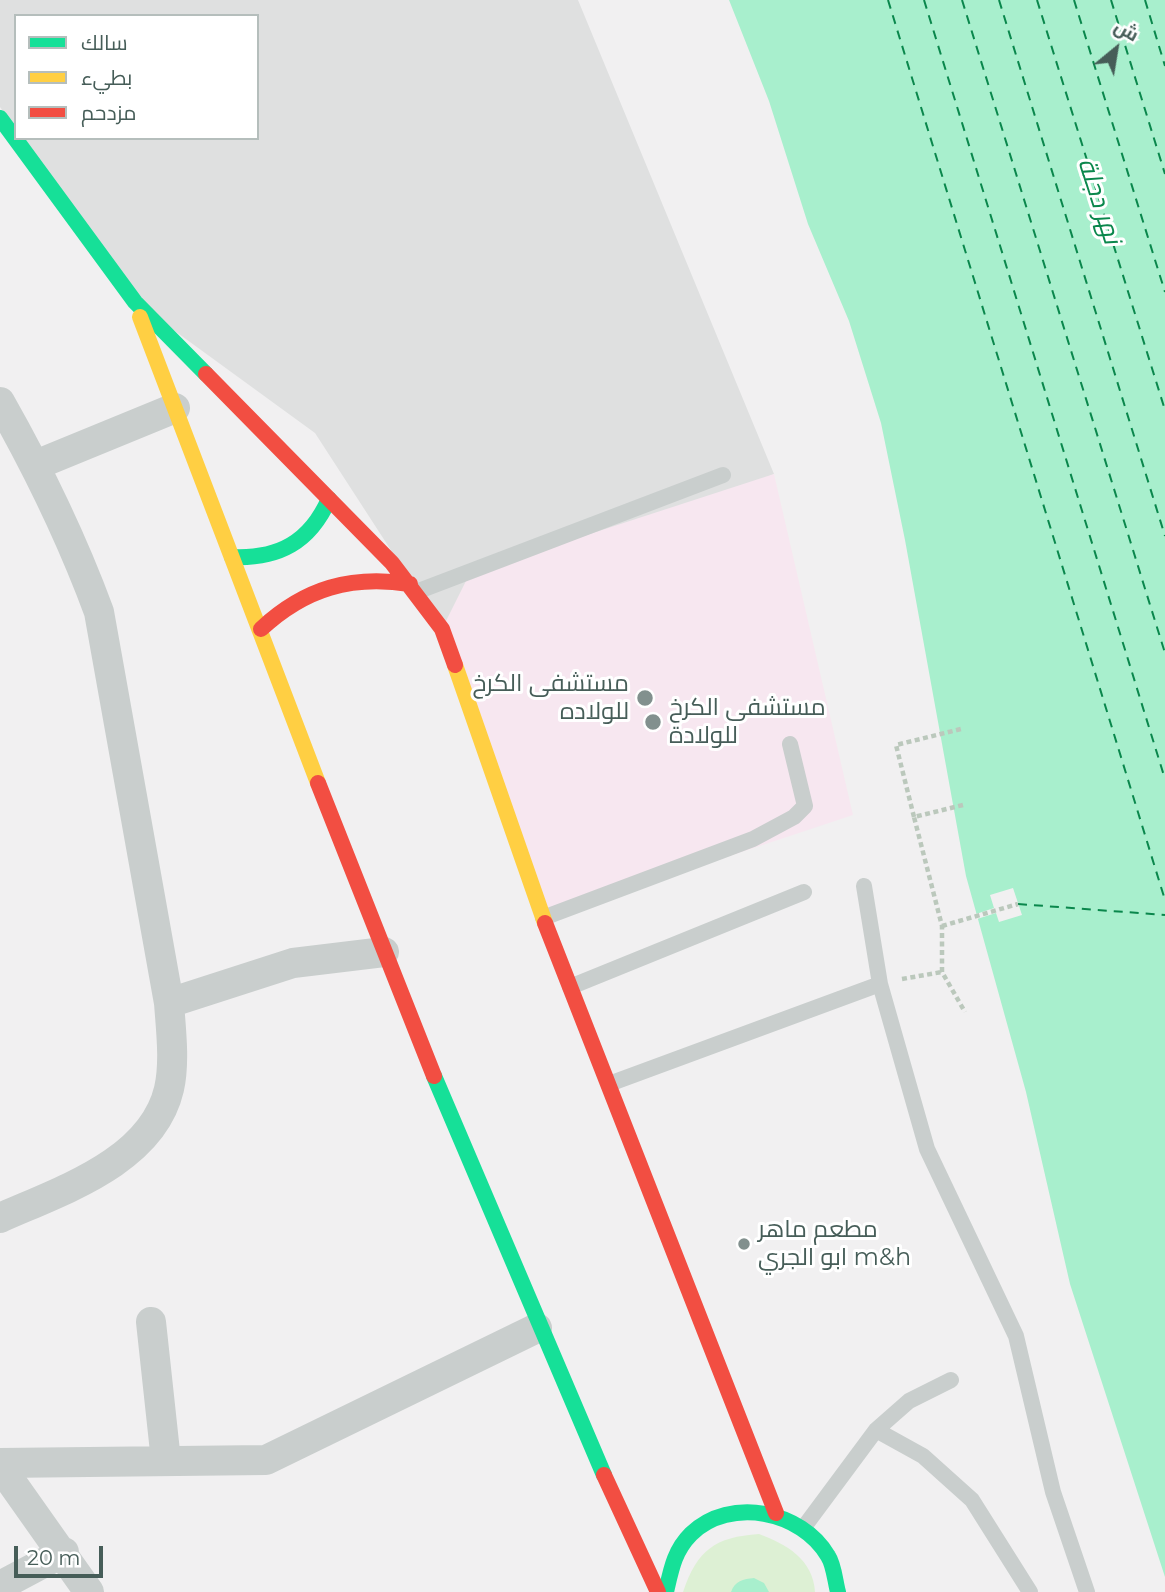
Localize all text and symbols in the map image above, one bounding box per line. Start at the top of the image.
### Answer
legend [14,14,259,140]
north arrow [1081,14,1151,84]
text: ش [1110,14,1143,46]
text: سالك [81,30,128,55]
text: بطيء [81,65,132,90]
text: مزدحم [81,100,136,125]
water label: نهر دجلة [1070,154,1128,248]
place label: مستشفى الكرخ للولاده [472,670,629,726]
marker: مستشفى الكرخ للولاده [635,688,655,708]
place label: مستشفى الكرخ للولادة [669,694,826,750]
marker: مستشفى الكرخ للولادة [643,712,663,732]
place label: مطعم ماهر ابو الجري m&h [758,1216,911,1272]
marker: مطعم ماهر ابو الجري m&h [736,1236,752,1252]
scale bar [18,1532,107,1576]
text: 20 m [27,1545,81,1570]

